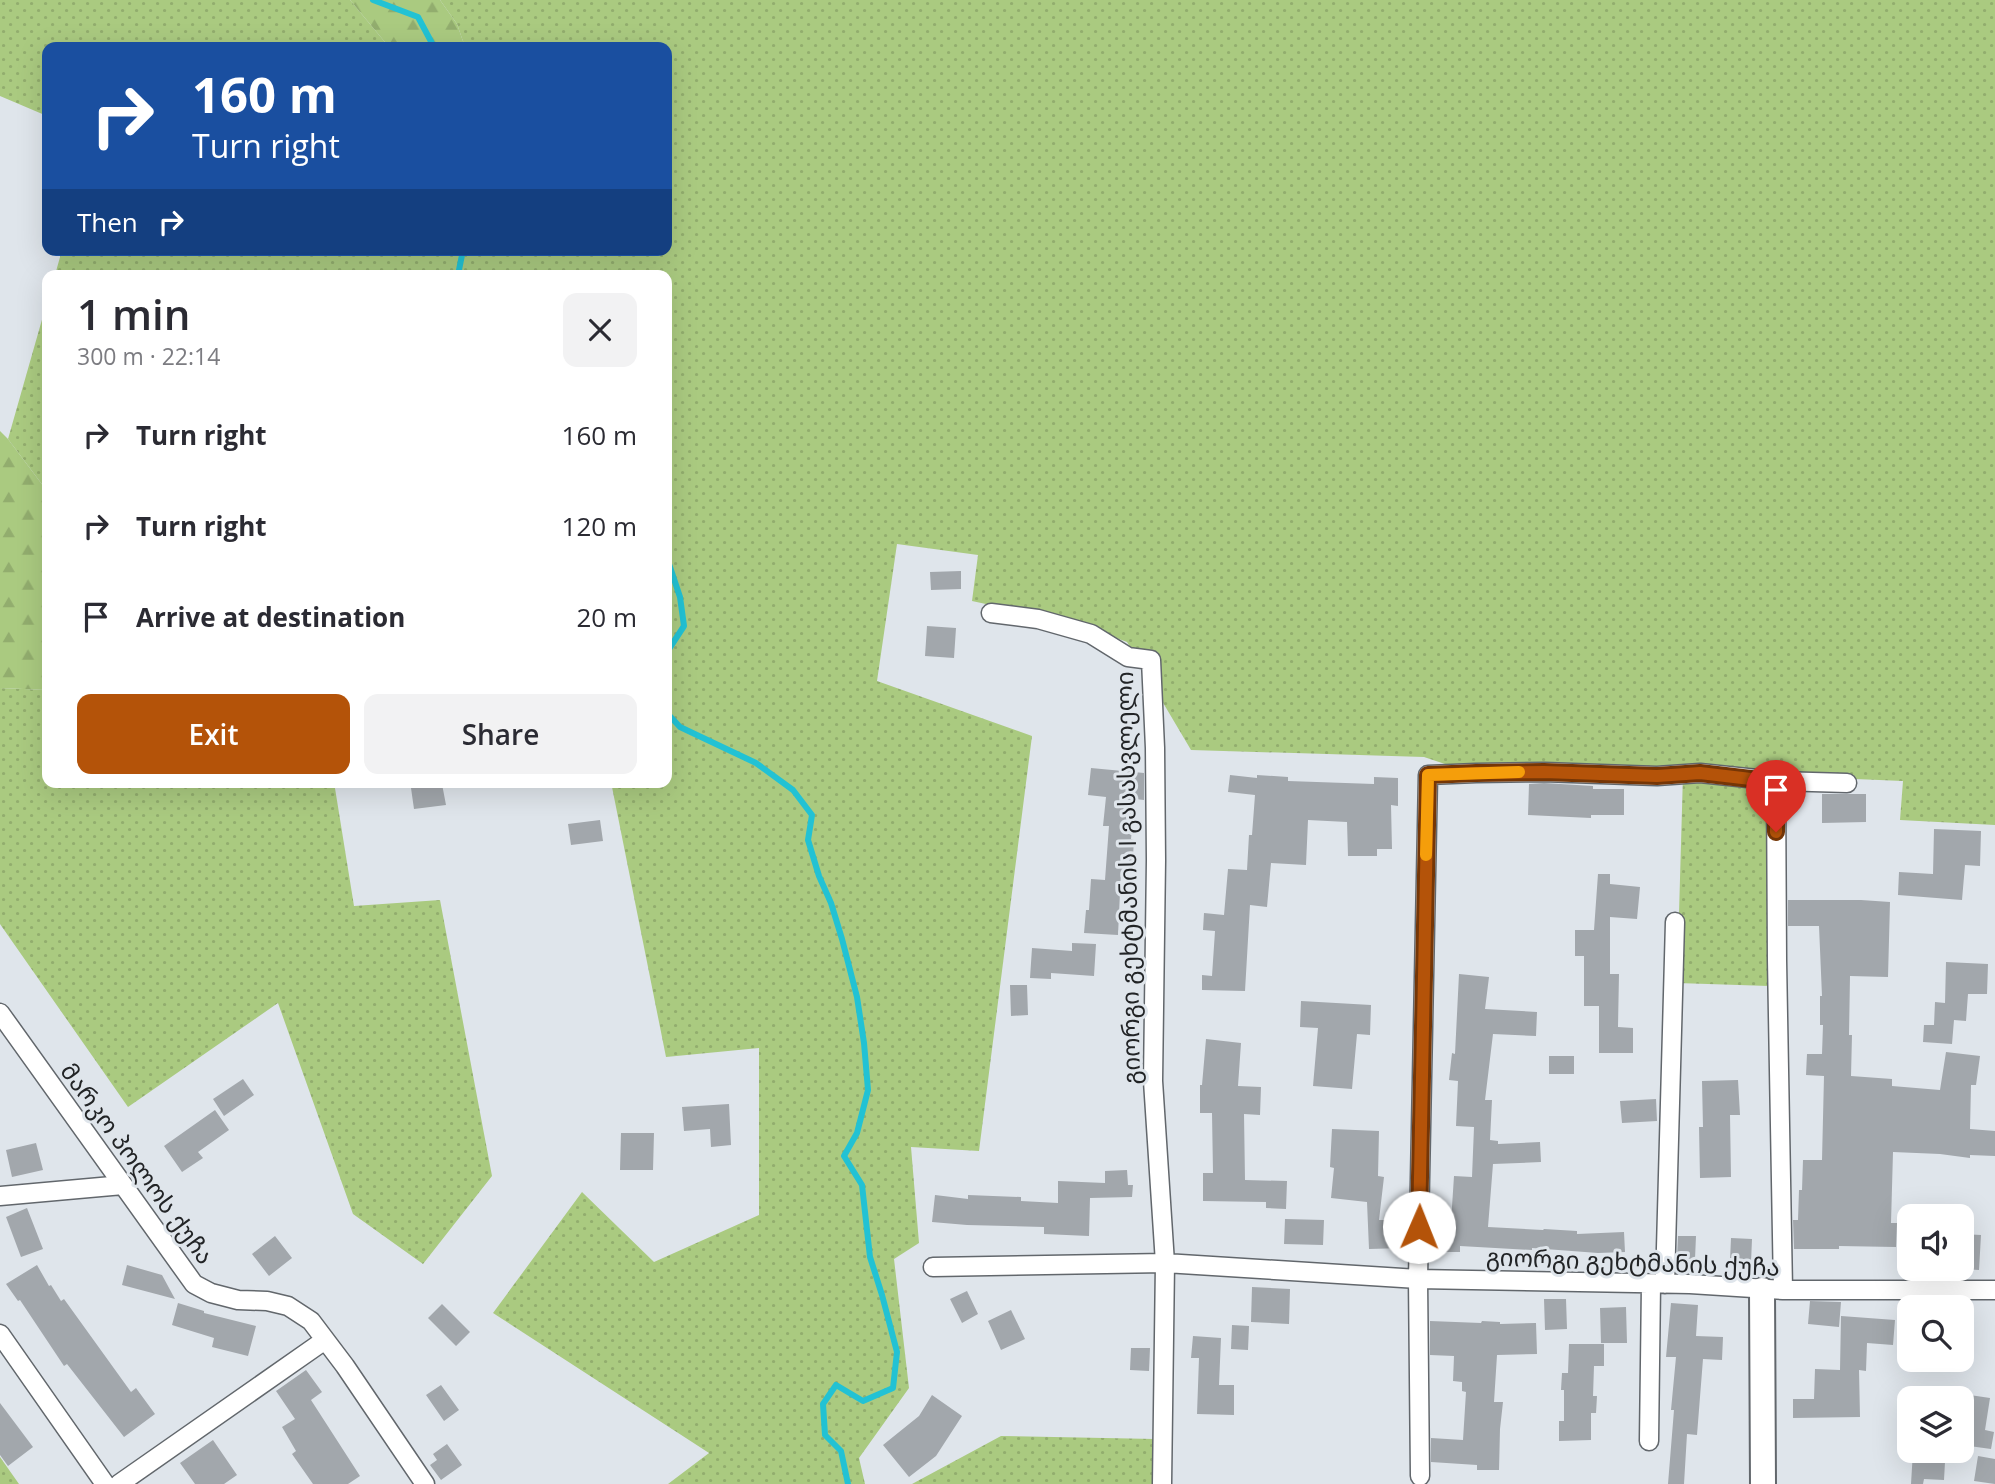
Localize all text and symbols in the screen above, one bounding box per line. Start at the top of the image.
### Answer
text: 160 m [192,61,337,127]
icon: right [77,70,168,161]
text: Turn right [192,124,340,167]
icon: right [152,203,190,241]
text: Then [77,204,138,240]
text: 1 min [77,285,190,342]
button: close [563,293,637,367]
text: 300 m · 22:14 [77,340,220,372]
icon: right [77,416,115,454]
text: Turn right [136,417,267,453]
text: 160 m [562,417,637,453]
icon: right [77,507,115,545]
text: Turn right [136,508,267,544]
text: 120 m [562,508,637,544]
icon: arrive [77,598,115,636]
text: Arrive at destination [136,599,405,635]
text: 20 m [576,599,637,635]
street label: გიორგი გეხტმანის I გასასვლელი [1107,671,1147,1085]
button: Exit [77,694,350,774]
button: Share [364,694,637,774]
pin [1746,760,1806,832]
icon: arrive [1757,771,1795,809]
street label: მარკო პოლოს ქუჩა [54,1056,222,1270]
position arrow [1382,1190,1456,1264]
map controls [1897,1204,1974,1463]
button: sound [1897,1204,1974,1281]
street label: გიორგი გეხტმანის ქუჩა [1486,1239,1780,1283]
button: search [1897,1295,1974,1372]
button: layers [1897,1386,1974,1463]

